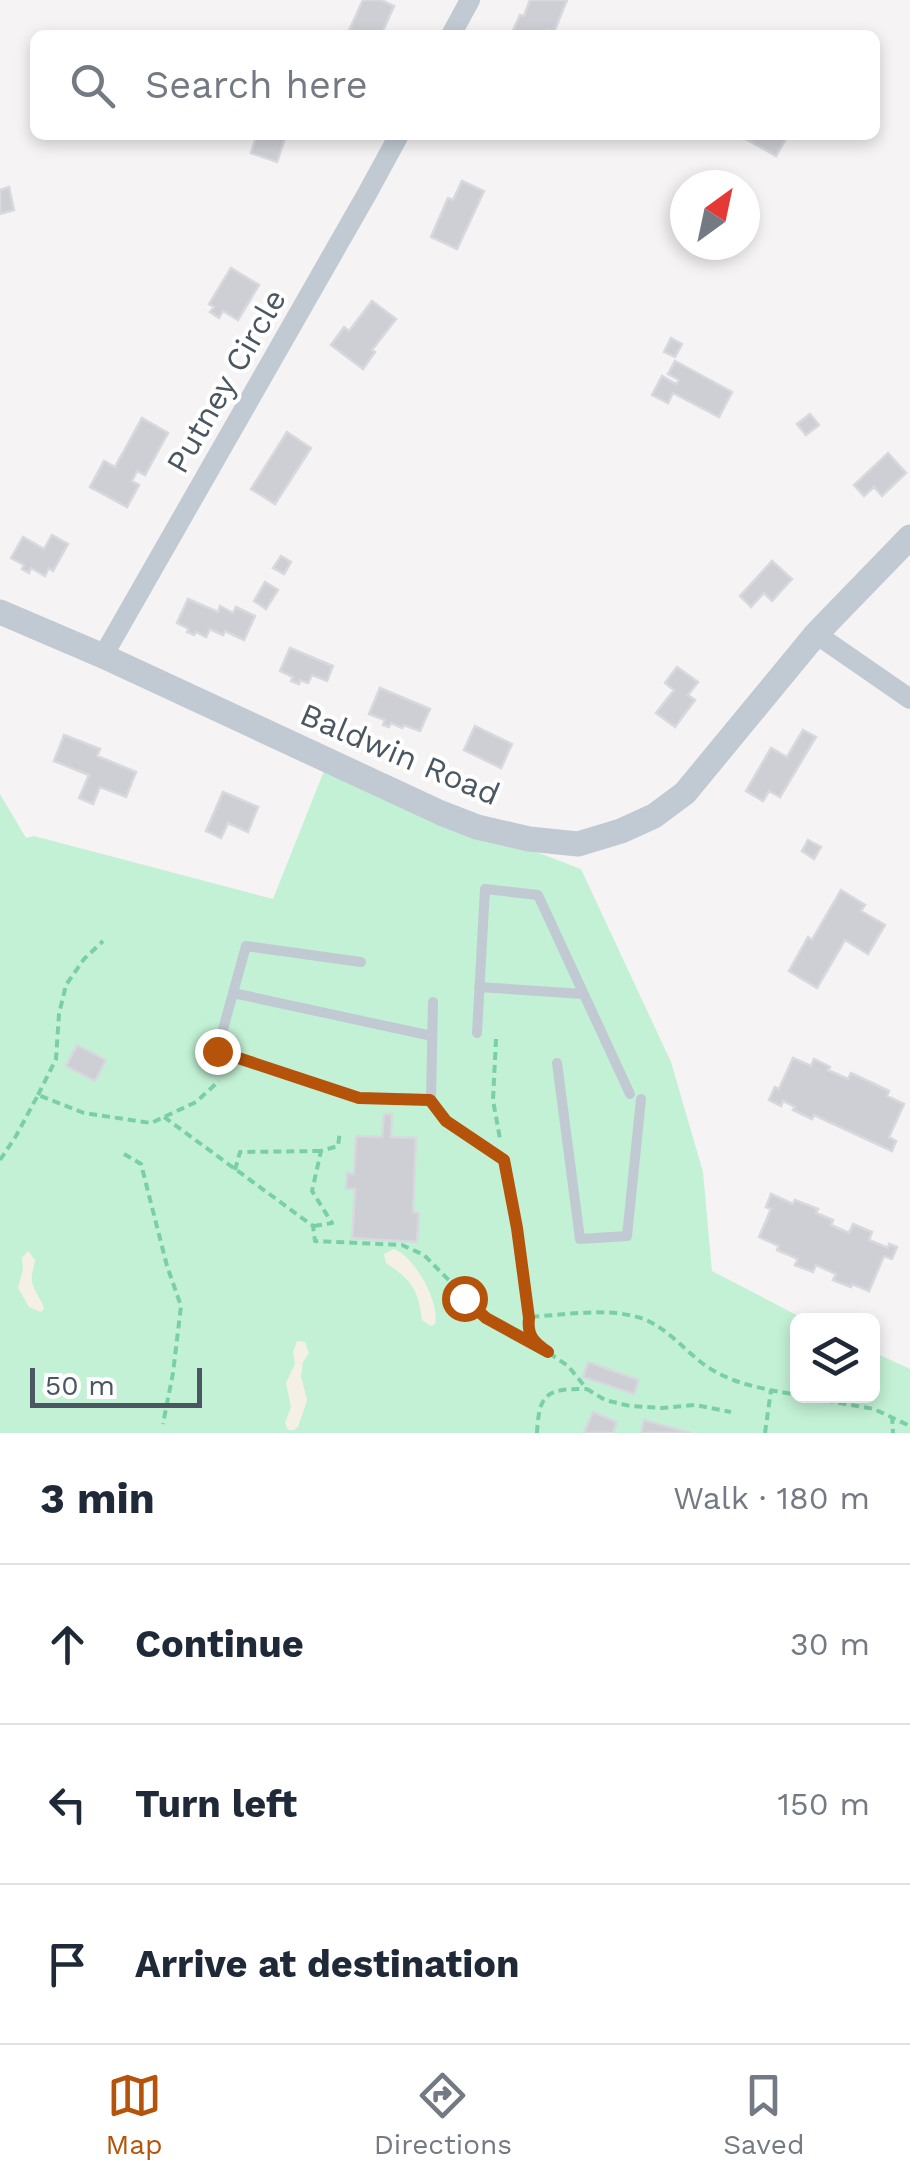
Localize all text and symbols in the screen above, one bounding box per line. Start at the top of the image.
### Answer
search box [30,30,880,140]
icon: search [65,58,120,113]
text: Search here [145,63,368,107]
north arrow [670,170,760,260]
street label: Putney Circle [158,282,294,480]
street label: Baldwin Road [295,695,505,813]
route end [195,1029,241,1075]
route start [442,1276,488,1322]
map controls [790,1313,880,1403]
button: layers [790,1313,880,1403]
scale bar [30,1363,202,1408]
text: 50 m [45,1369,115,1402]
text: 3 min [40,1474,155,1523]
text: Walk · 180 m [673,1479,870,1517]
icon: ahead [40,1617,95,1672]
text: Continue [135,1622,304,1666]
text: 30 m [790,1625,870,1663]
icon: left [40,1777,95,1832]
text: Turn left [135,1782,297,1826]
text: 150 m [778,1785,870,1823]
icon: arrive [40,1937,95,1992]
text: Arrive at destination [135,1942,520,1986]
tab: Map [106,2068,163,2161]
tab: Directions [374,2068,512,2161]
tab: Saved [723,2068,804,2161]

